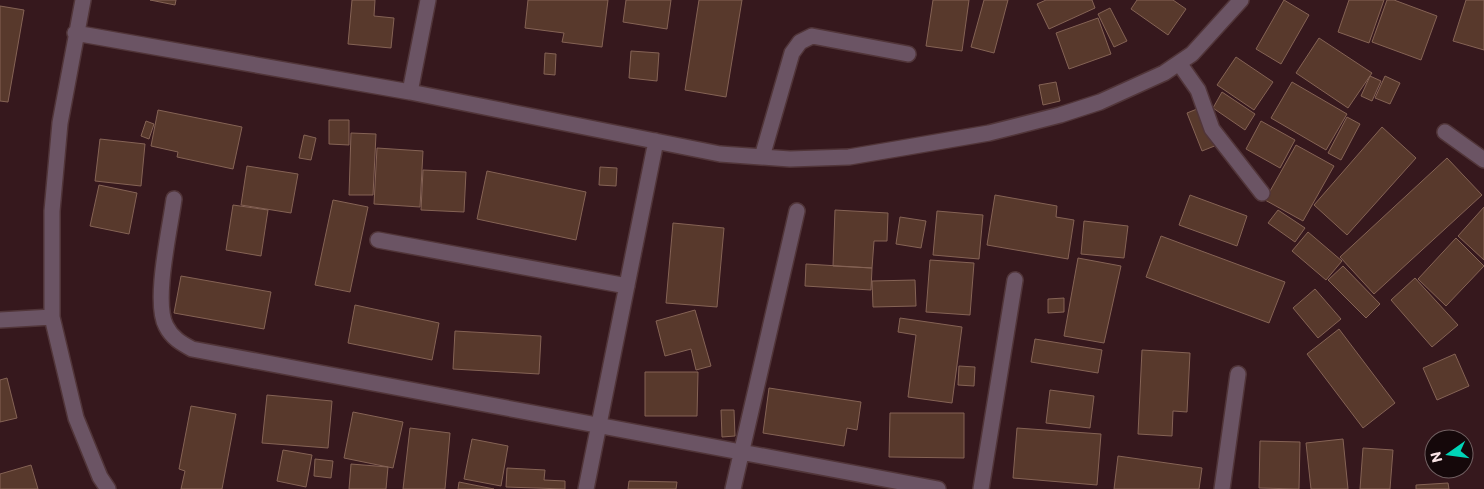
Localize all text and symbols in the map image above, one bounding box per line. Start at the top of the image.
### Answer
north arrow [1424,429,1474,479]
text: N [1426,450,1445,464]

